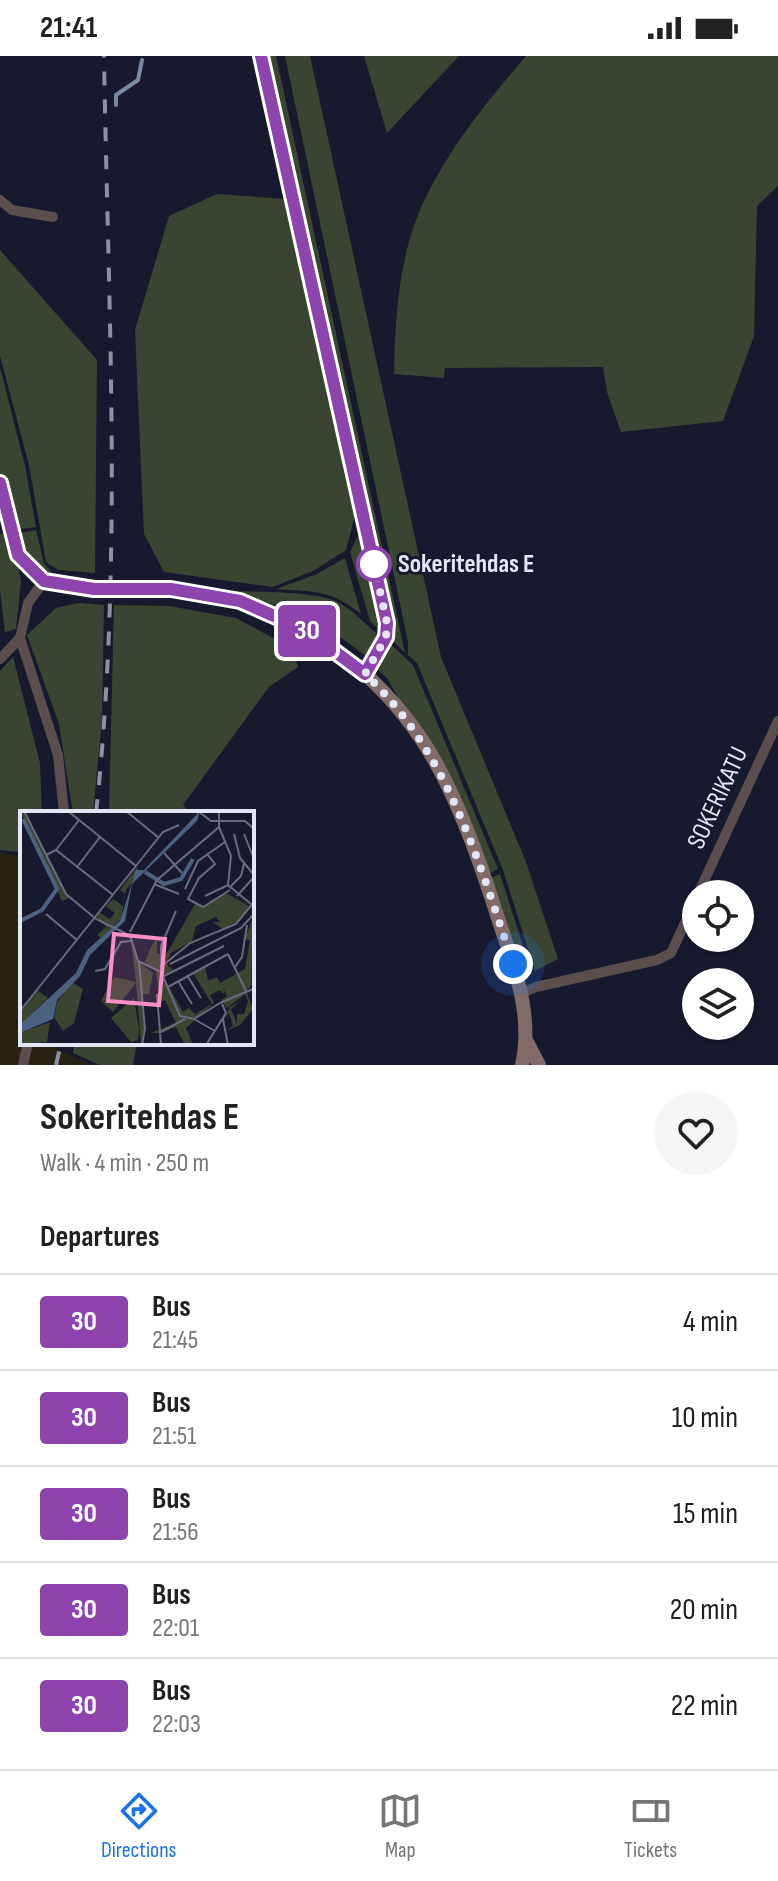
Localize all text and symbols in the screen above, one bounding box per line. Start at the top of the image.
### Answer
text: 21:41 [40,10,97,46]
marker: Sokeritehdas E [357,547,391,581]
place label: Sokeritehdas E [398,549,534,580]
line badge: 30 [271,605,343,657]
text: 30 [294,614,320,647]
street label: SOKERIKATU [681,742,755,854]
inset map [20,811,254,1045]
map controls [682,880,754,1040]
button: locate [682,880,754,952]
your location [493,944,533,984]
button: layers [682,968,754,1040]
button: heart [654,1091,738,1175]
text: Sokeritehdas E [40,1095,239,1140]
text: Walk · 4 min · 250 m [40,1148,209,1179]
text: Departures [40,1219,160,1255]
text: Bus [152,1289,191,1325]
text: 4 min [683,1304,738,1340]
text: 30 [71,1305,97,1338]
text: 21:45 [152,1325,198,1356]
text: Bus [152,1385,191,1421]
text: 10 min [672,1400,738,1436]
text: 30 [71,1401,97,1434]
text: 21:51 [152,1421,196,1452]
text: Bus [152,1481,191,1517]
text: 15 min [673,1496,738,1532]
text: 30 [71,1497,97,1530]
text: 21:56 [152,1517,199,1548]
text: Bus [152,1577,191,1613]
text: 20 min [670,1592,738,1628]
text: 30 [71,1593,97,1626]
text: 22:01 [152,1613,199,1644]
text: Bus [152,1673,191,1709]
text: 22 min [671,1688,738,1724]
text: 30 [71,1689,97,1722]
text: 22:03 [152,1709,201,1740]
tab: Directions [101,1789,177,1864]
tab: Map [378,1789,422,1864]
tab: Tickets [624,1789,677,1864]

